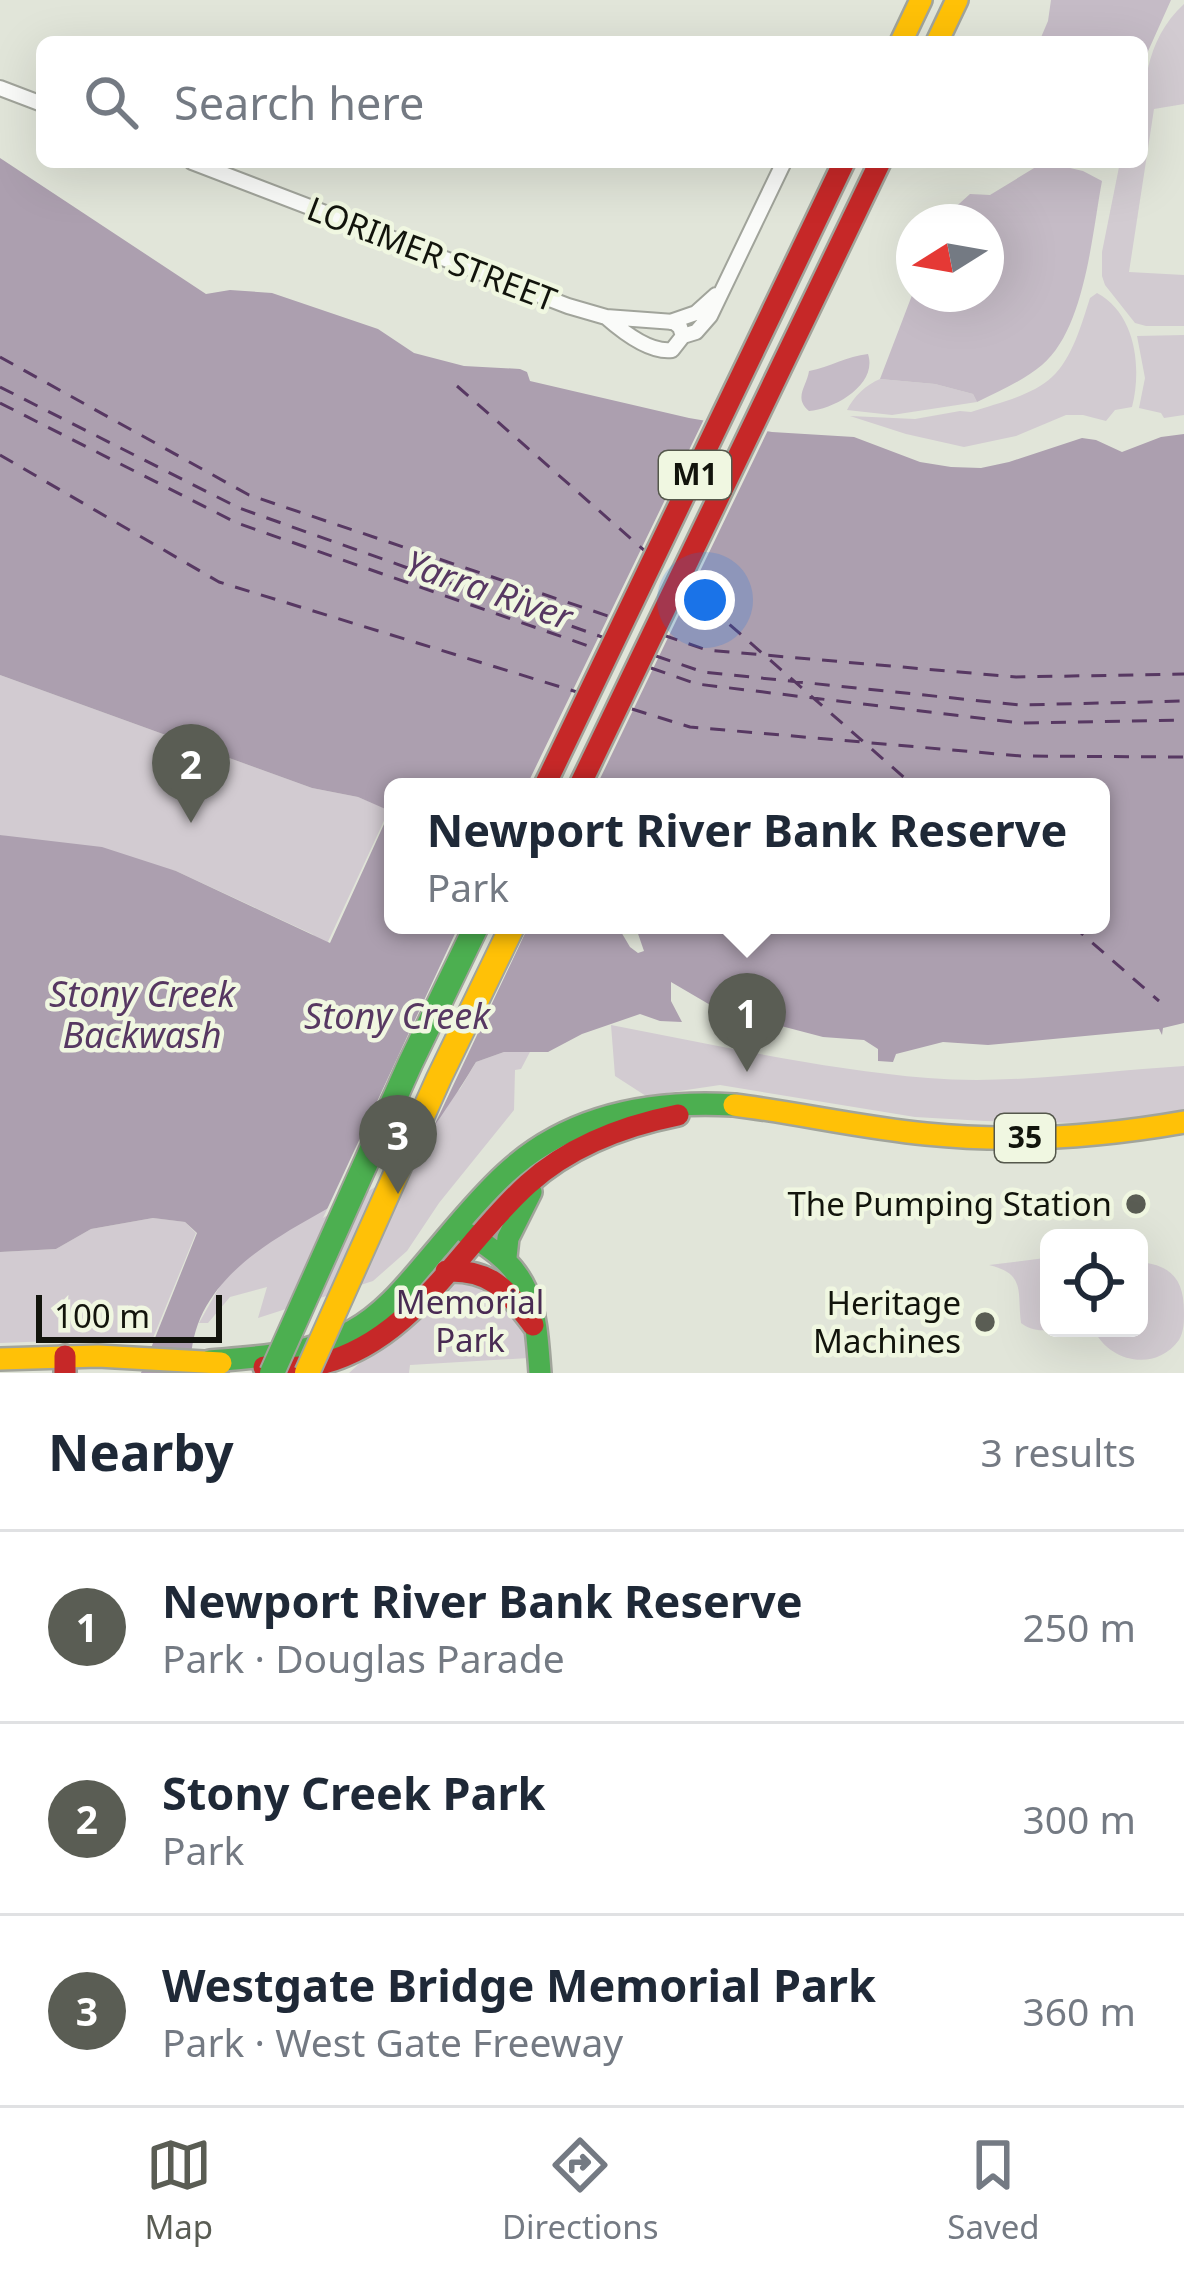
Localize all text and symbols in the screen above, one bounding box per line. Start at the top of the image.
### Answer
search box [36,36,1148,168]
icon: search [78,69,144,135]
text: Search here [174,72,424,133]
street label: LORIMER STREET [301,185,563,322]
north arrow [896,204,1004,312]
road number: M1 [659,451,731,499]
water label: Yarra River [399,538,581,642]
your location [675,570,735,630]
pin: 2 [152,724,230,823]
popup [384,778,1110,934]
text: Newport River Bank Reserve [427,799,1067,860]
text: Park [427,860,509,913]
water label: Stony Creek Backwash [49,969,236,1059]
pin: 1 [708,973,786,1072]
water label: Stony Creek [304,991,491,1040]
pin: 3 [359,1095,437,1194]
road number: 35 [995,1114,1055,1162]
place label: The Pumping Station [787,1181,1112,1226]
marker: The Pumping Station [1123,1191,1149,1217]
map controls [1040,1229,1148,1337]
button: locate [1040,1229,1148,1337]
park label: Memorial Park [396,1279,544,1362]
place label: Heritage Machines [813,1280,961,1363]
scale bar [36,1289,222,1342]
text: 100 m [54,1293,150,1338]
marker: Heritage Machines [972,1309,998,1335]
text: Nearby [48,1416,234,1486]
text: 3 results [981,1425,1136,1478]
text: Newport River Bank Reserve [162,1570,803,1631]
text: 1 [76,1600,98,1653]
text: 250 m [1022,1600,1136,1653]
text: Park · Douglas Parade [162,1631,565,1684]
text: Stony Creek Park [162,1762,545,1823]
text: 2 [76,1792,98,1845]
text: 300 m [1022,1792,1136,1845]
text: Park [162,1823,244,1876]
text: Westgate Bridge Memorial Park [162,1954,876,2015]
text: 3 [76,1984,98,2037]
text: 360 m [1022,1984,1136,2037]
text: Park · West Gate Freeway [162,2015,623,2068]
tab: Map [144,2132,213,2249]
tab: Directions [502,2132,659,2249]
tab: Saved [947,2132,1040,2249]

